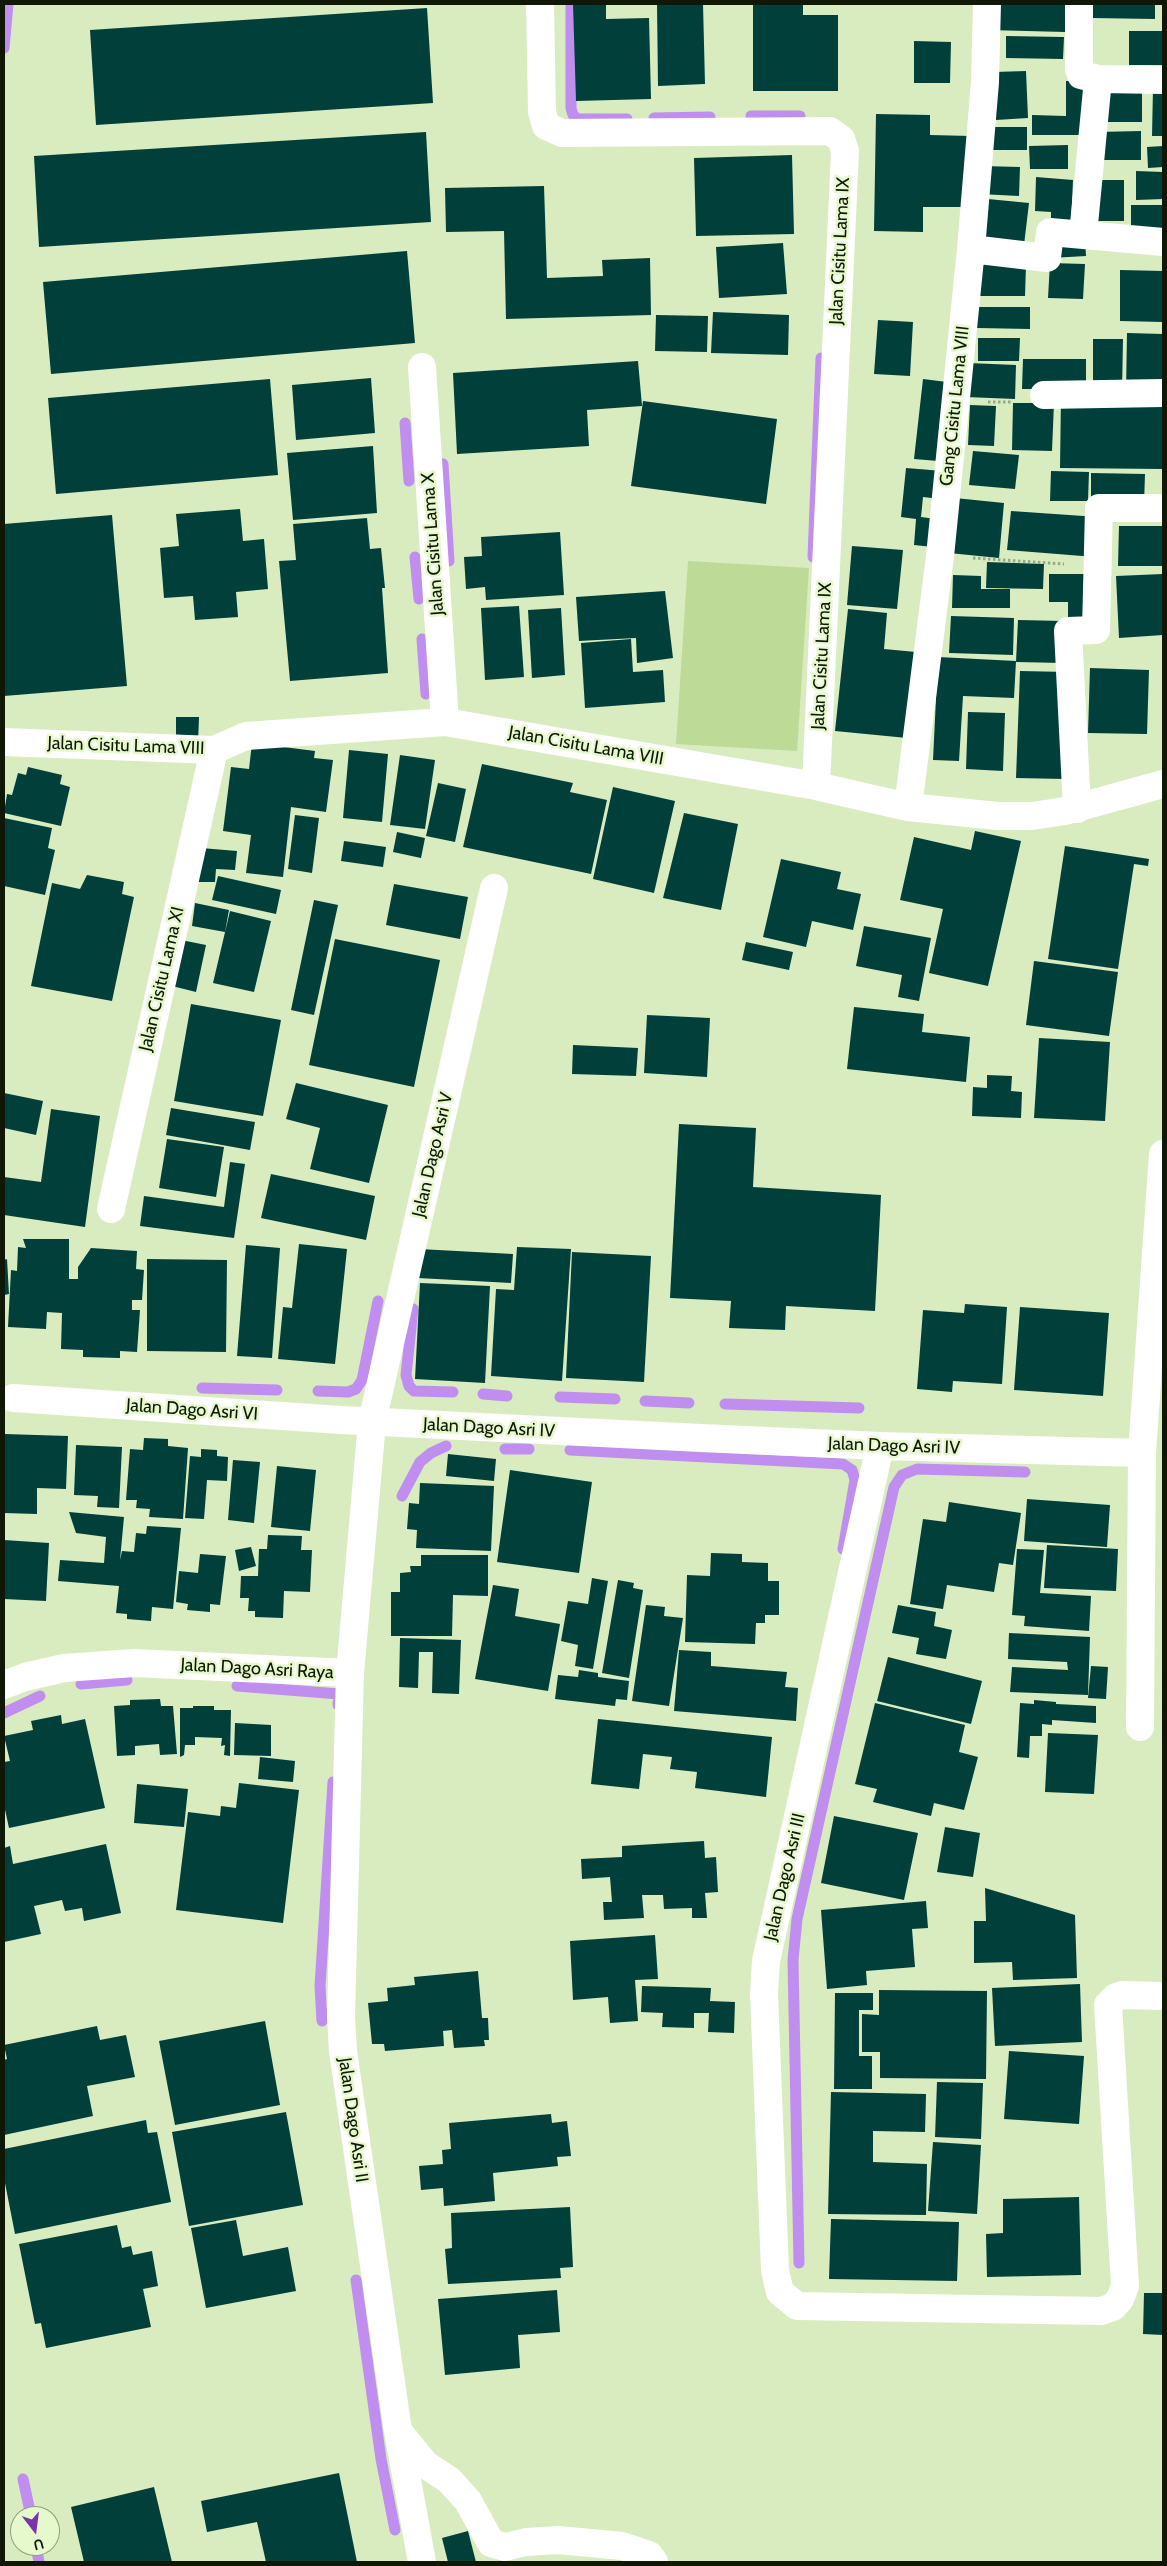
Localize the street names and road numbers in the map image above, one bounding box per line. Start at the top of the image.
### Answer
street label: Jalan Cisitu Lama IX [825,177,855,325]
street label: Gang Cisitu Lama VIII [936,325,974,487]
street label: Jalan Cisitu Lama X [417,472,449,616]
street label: Jalan Cisitu Lama IX [807,582,837,730]
street label: Jalan Cisitu Lama VIII [507,722,665,770]
street label: Jalan Cisitu Lama VIII [47,732,205,760]
street label: Jalan Cisitu Lama XI [135,905,189,1053]
street label: Jalan Dago Asri V [408,1090,458,1220]
street label: Jalan Dago Asri VI [125,1395,259,1425]
street label: Jalan Dago Asri IV [422,1414,556,1442]
street label: Jalan Dago Asri IV [828,1433,960,1459]
street label: Jalan Dago Asri Raya [180,1654,334,1684]
street label: Jalan Dago Asri III [760,1811,810,1943]
street label: Jalan Dago Asri II [334,2056,372,2184]

